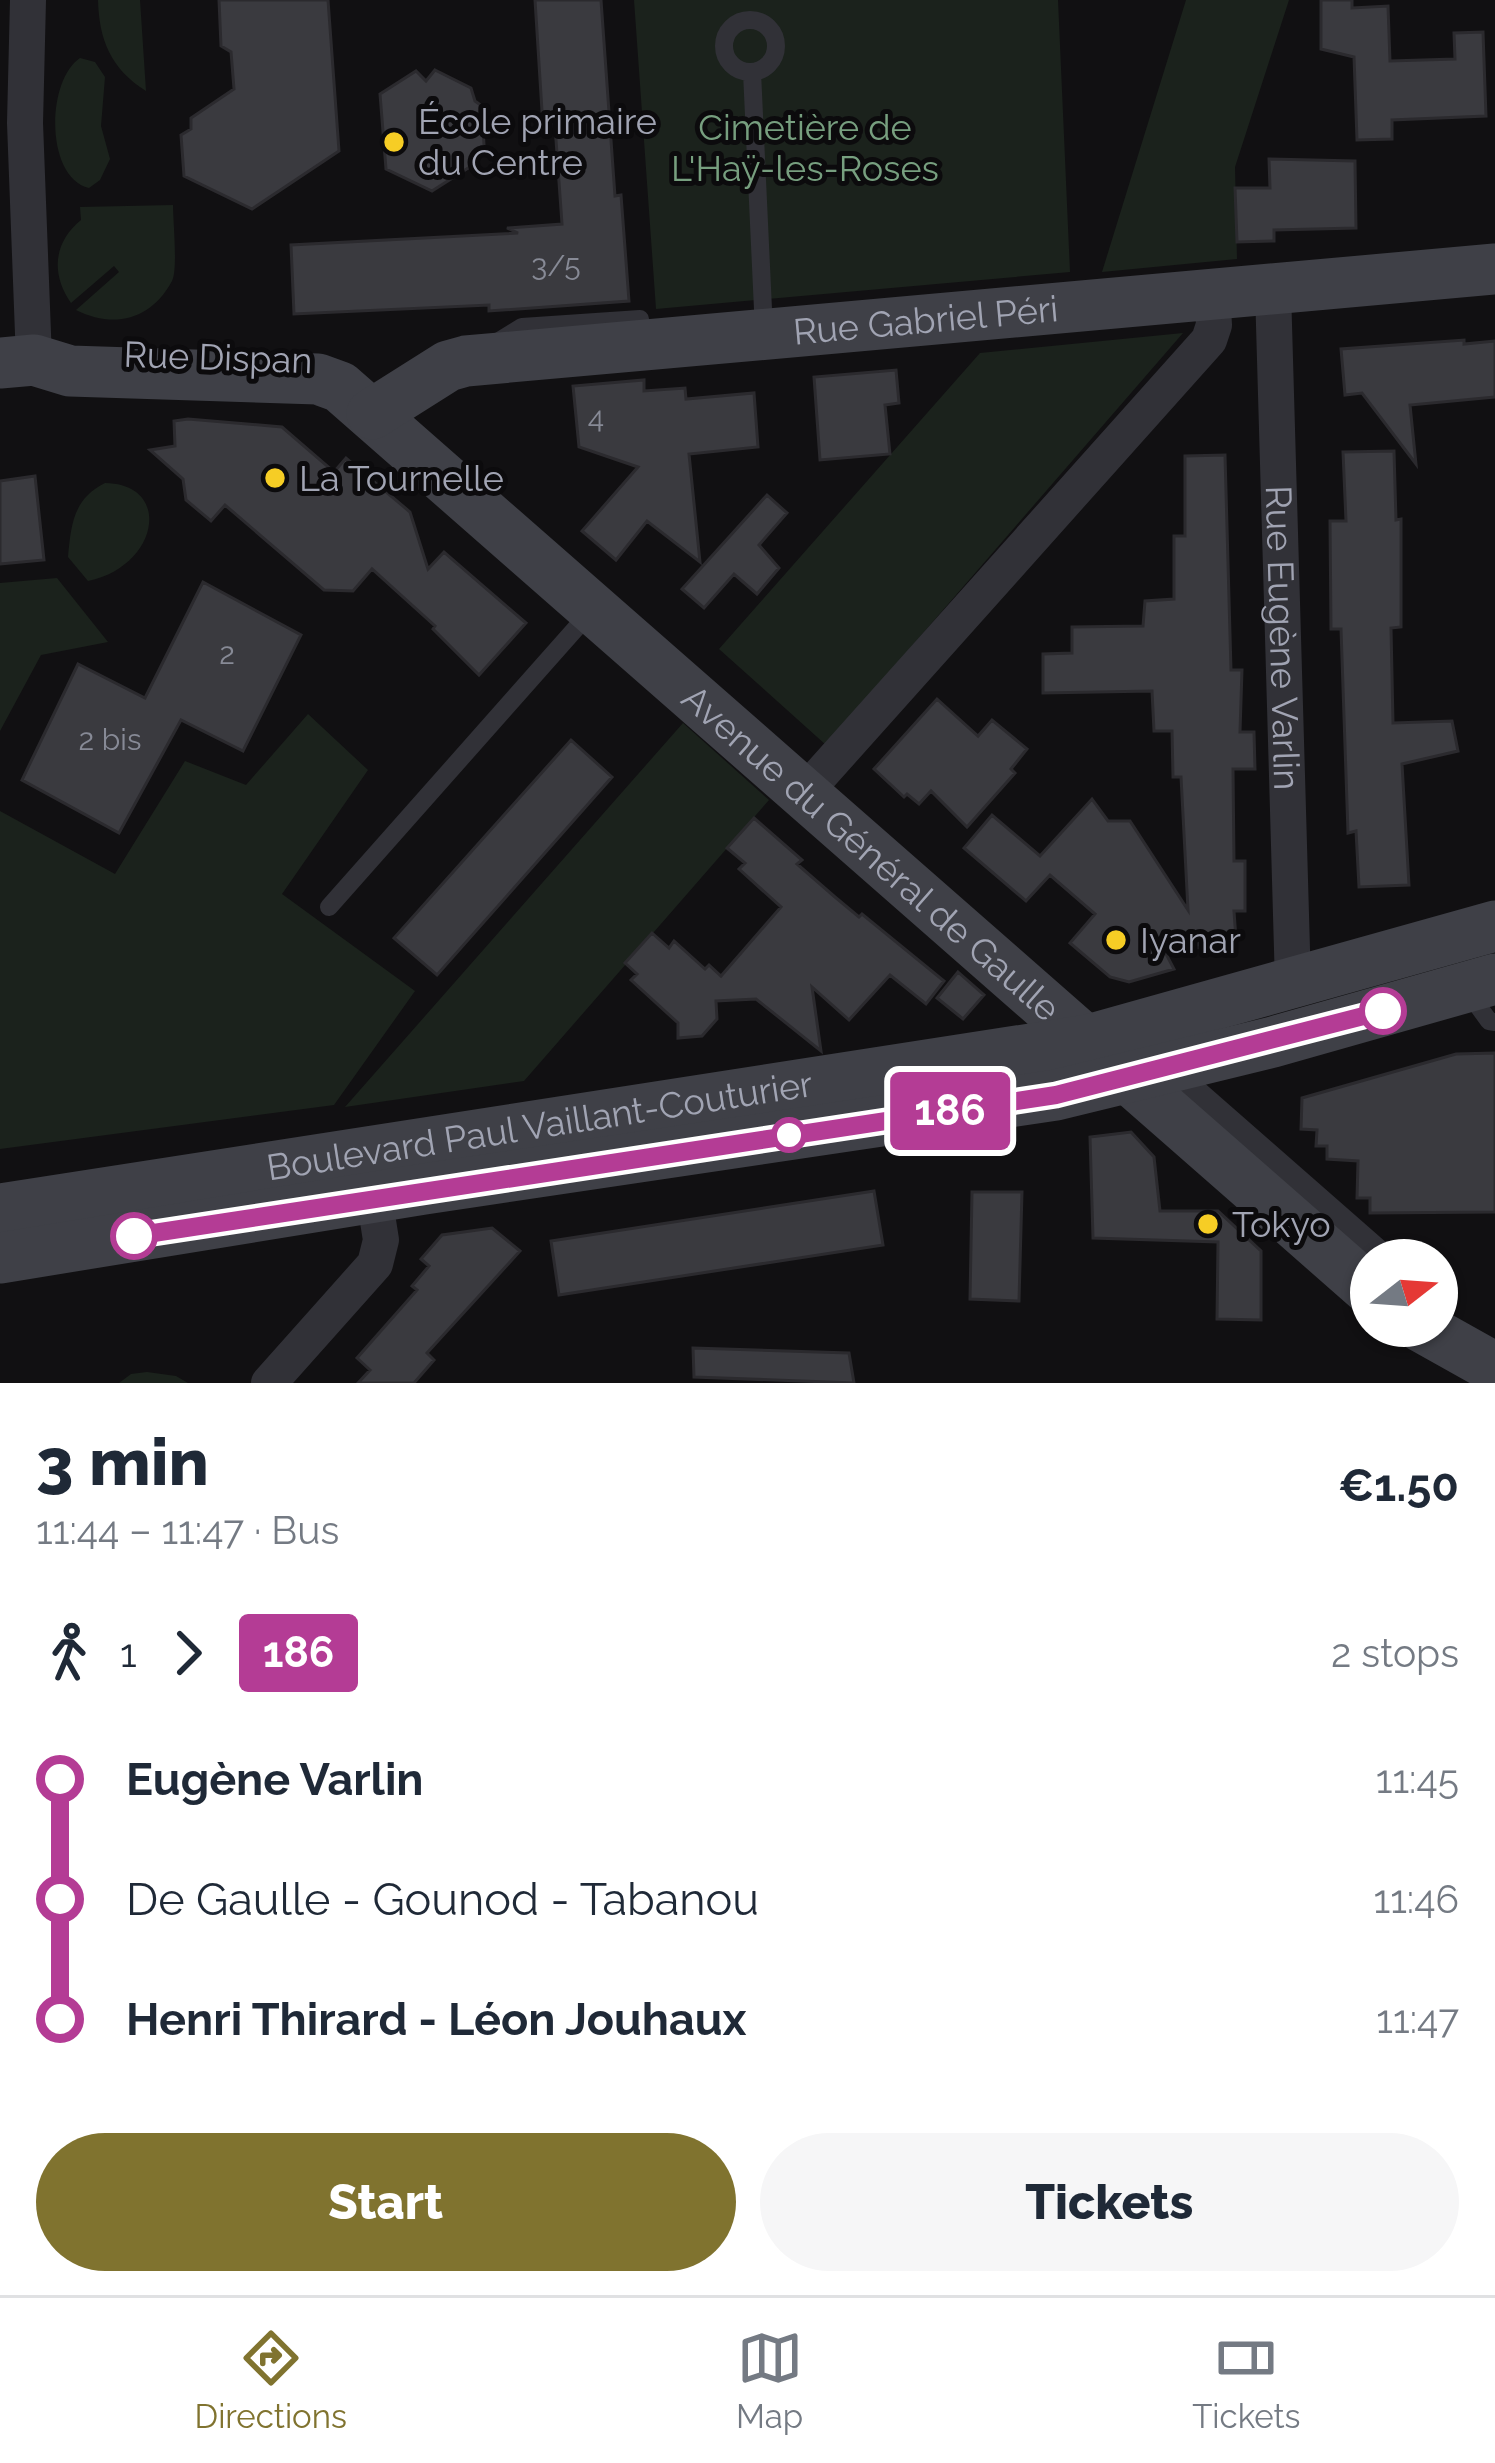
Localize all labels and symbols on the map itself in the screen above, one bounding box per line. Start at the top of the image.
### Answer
place label: École primaire du Centre [418,100,657,183]
park label: Cimetière de L'Haÿ-les-Roses [671,106,939,189]
marker: École primaire du Centre [381,129,407,155]
house number: 3/5 [531,248,581,283]
street label: Rue Gabriel Péri [791,287,1060,353]
street label: Rue Dispan [123,333,313,381]
house number: 4 [588,400,604,435]
place label: La Tournelle [299,457,504,499]
marker: La Tournelle [262,465,288,491]
street label: Rue Eugène Varlin [1258,485,1308,791]
house number: 2 [219,636,235,671]
street label: Avenue du Général de Gaulle [674,676,1069,1030]
house number: 2 bis [79,722,141,757]
place label: Iyanar [1140,919,1241,961]
marker: Iyanar [1103,927,1129,953]
unlabelled marker [1361,989,1405,1033]
street label: Boulevard Paul Vaillant-Couturier [264,1062,816,1188]
line badge: 186 [881,1072,1019,1150]
unlabelled marker [773,1119,805,1151]
place label: Tokyo [1232,1203,1331,1245]
marker: Tokyo [1195,1211,1221,1237]
unlabelled marker [112,1214,156,1258]
north arrow [1350,1239,1458,1347]

